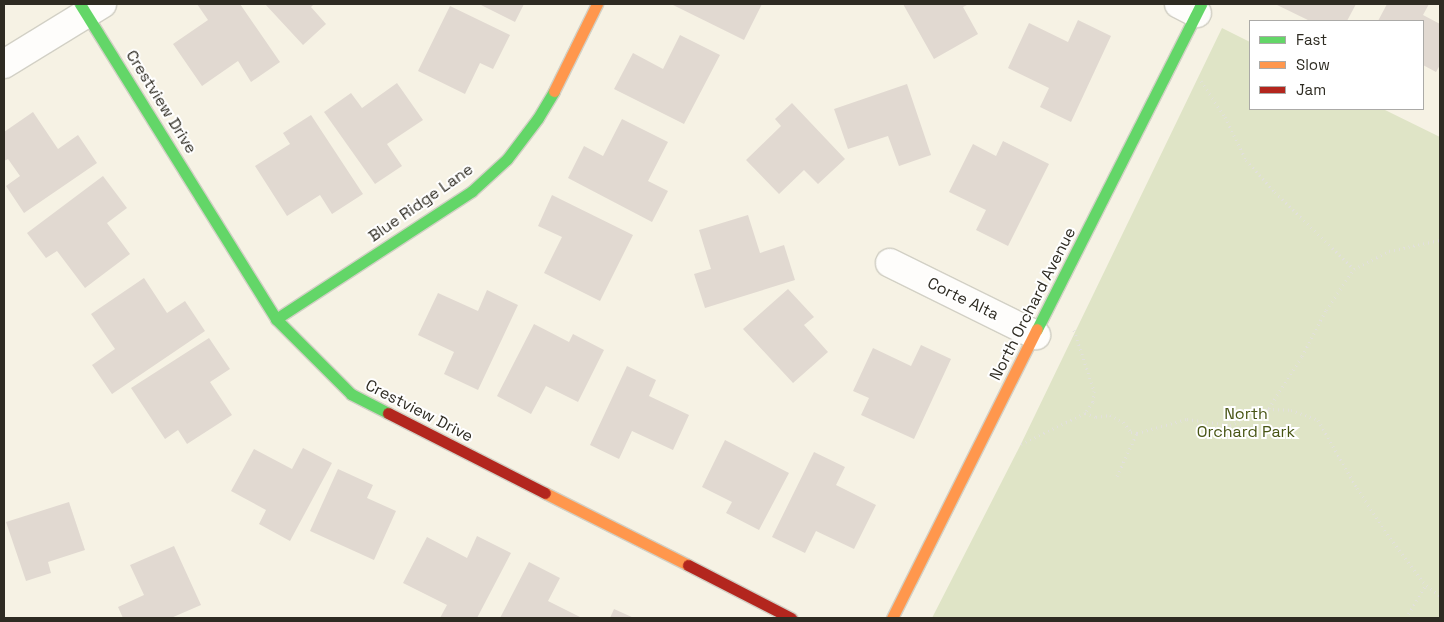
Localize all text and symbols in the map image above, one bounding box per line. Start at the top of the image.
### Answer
legend [1249,20,1424,110]
text: Fast [1296,30,1327,49]
street label: Crestview Drive [122,47,200,157]
text: Slow [1296,55,1330,74]
text: Jam [1296,80,1326,99]
street label: Blue Ridge Lane [365,160,477,246]
street label: North Orchard Avenue [986,224,1080,384]
street label: Corte Alta [924,273,1002,325]
street label: Crestview Drive [362,376,476,446]
park label: North Orchard Park [1197,404,1295,442]

